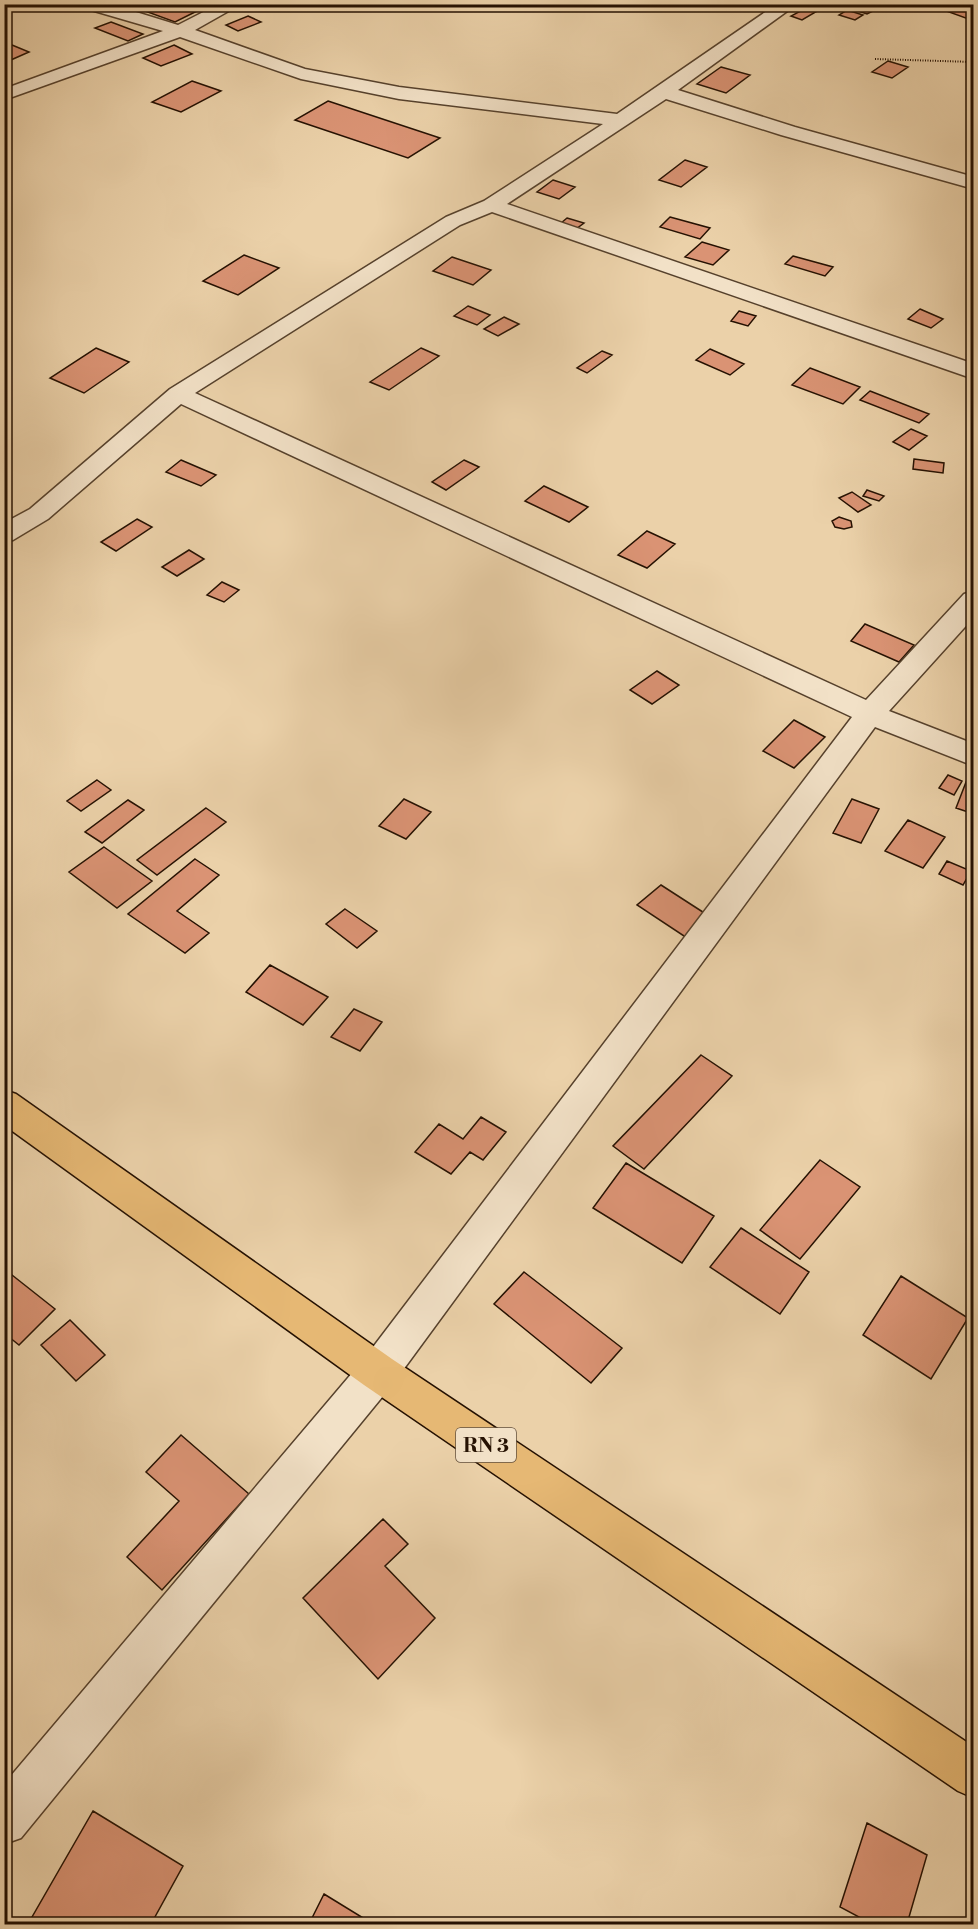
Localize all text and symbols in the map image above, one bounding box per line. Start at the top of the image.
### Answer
road number: RN 3 [456,1428,516,1462]

